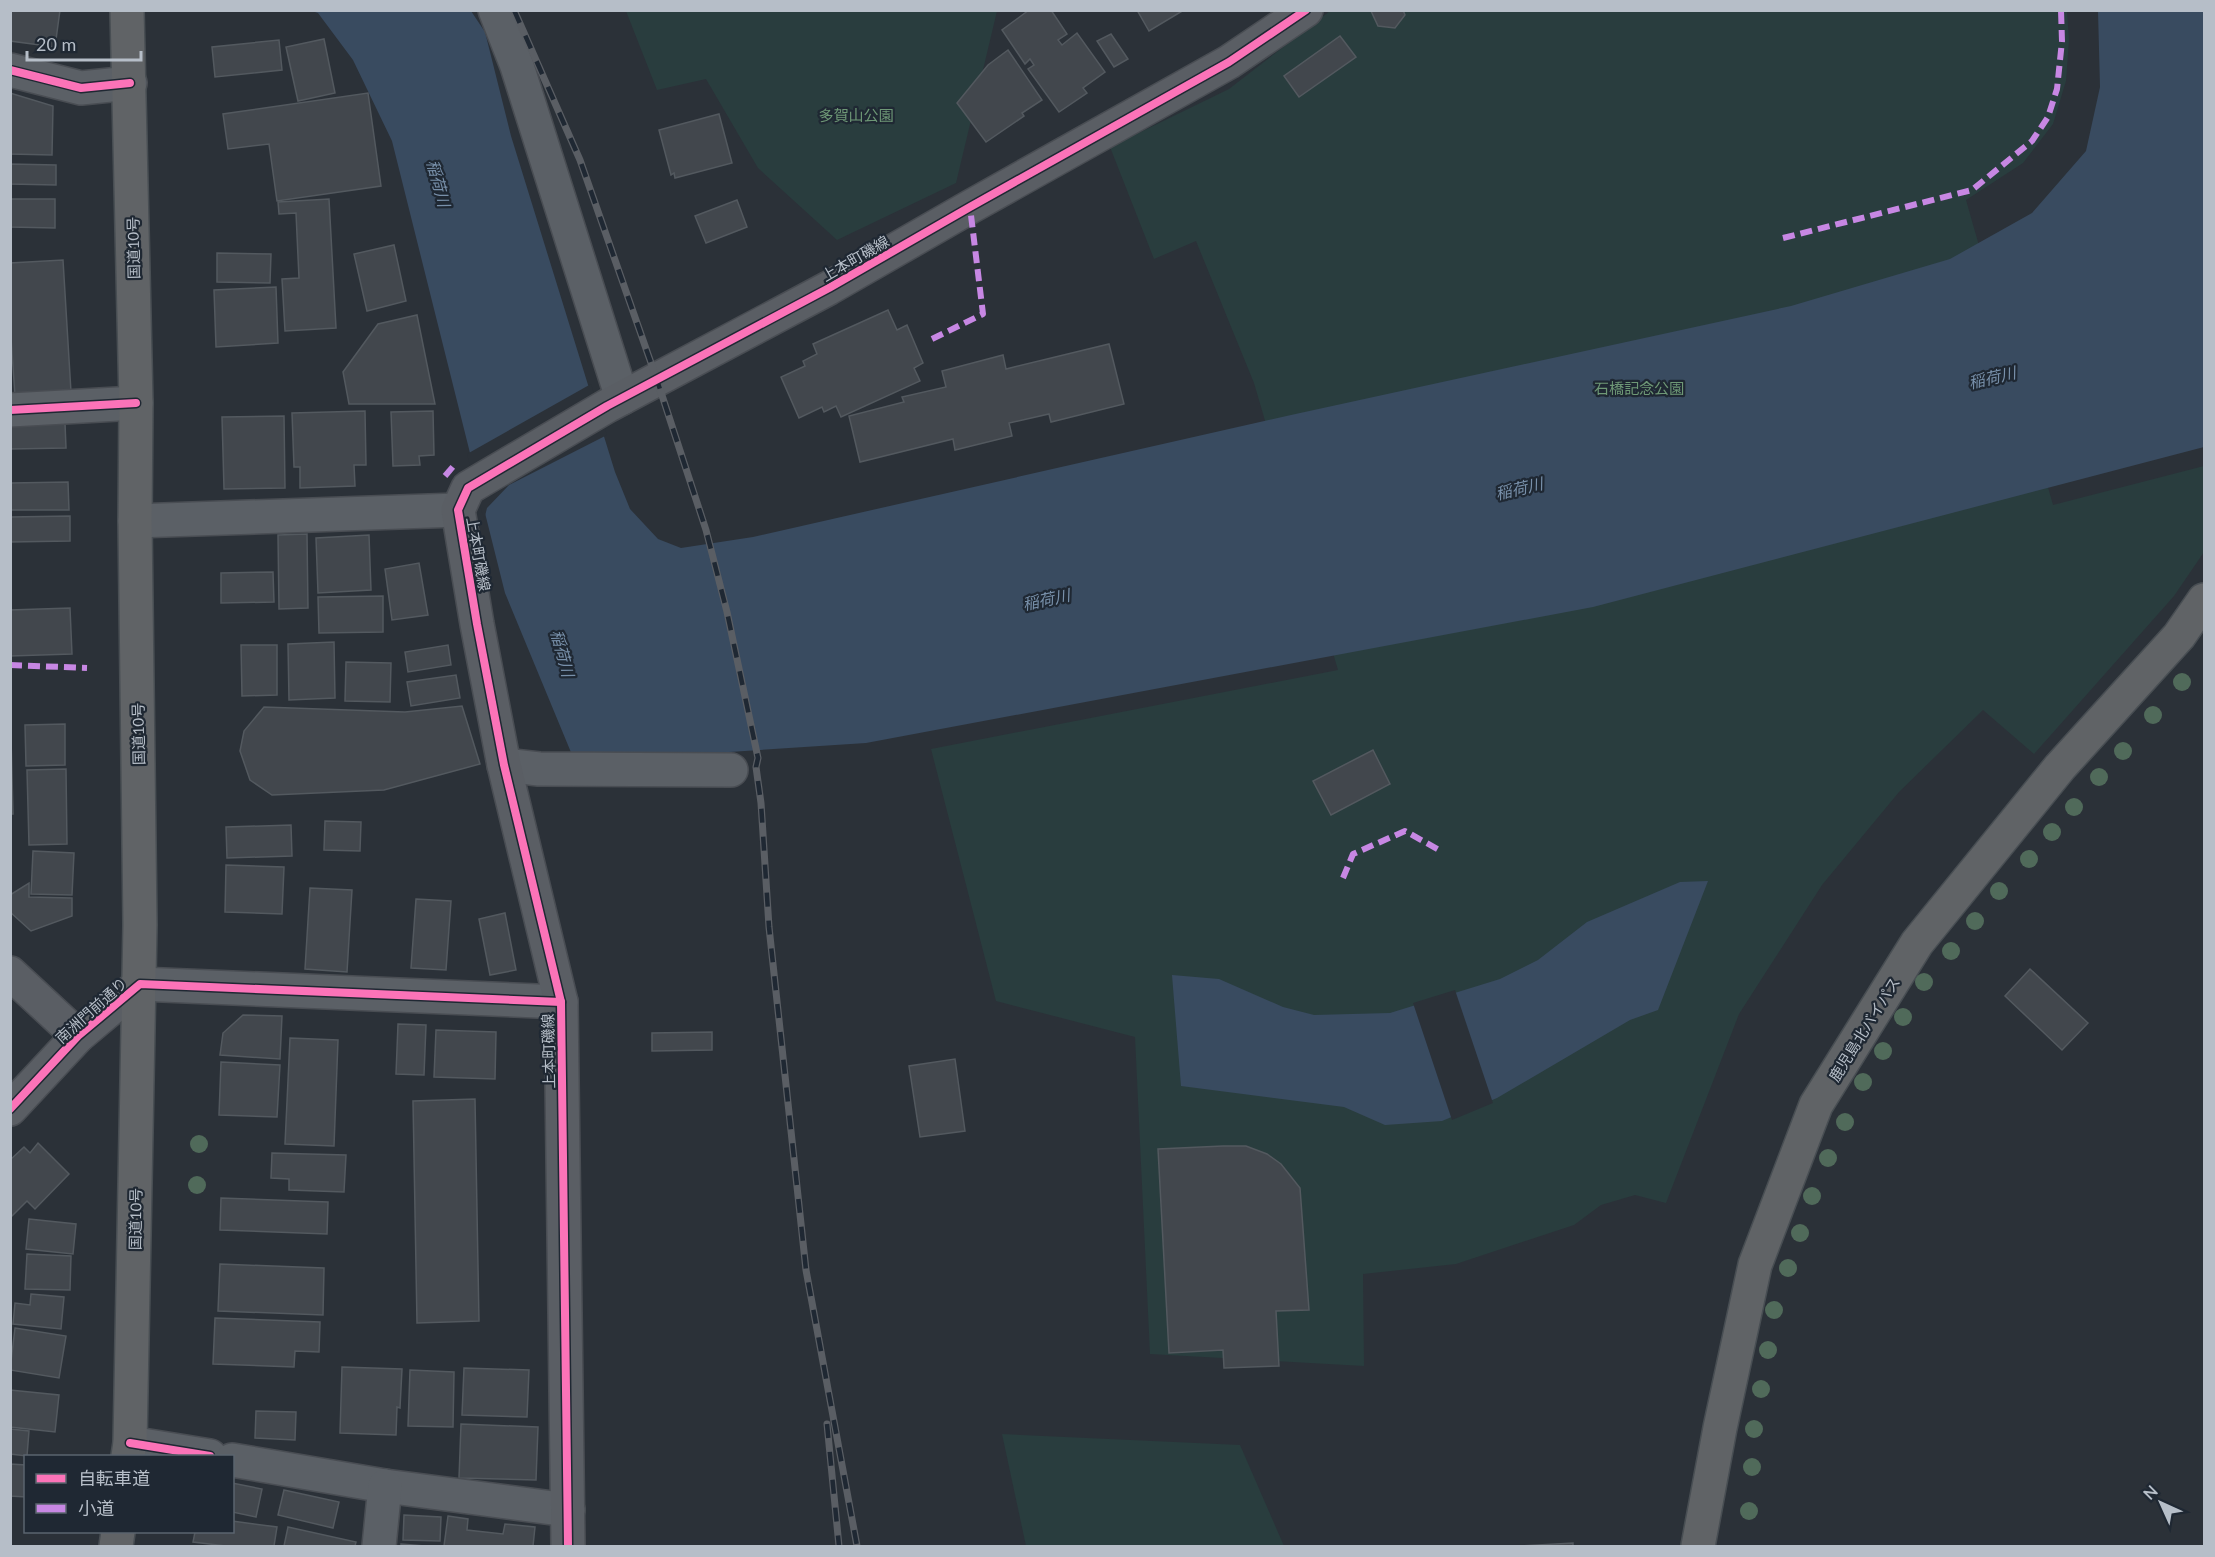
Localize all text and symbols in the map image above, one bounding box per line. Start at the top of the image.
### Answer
scale bar [27,24,141,62]
text: 20 m [36,33,76,55]
park label: 多賀山公園 [818,106,894,124]
water label: 稲荷川 [424,157,455,211]
street label: 国道10号 [123,217,143,279]
street label: 上本町磯線 [818,231,892,285]
water label: 稲荷川 [1966,362,2019,392]
park label: 石橋記念公園 [1594,379,1684,397]
water label: 稲荷川 [1493,473,1546,503]
street label: 上本町磯線 [464,515,494,593]
water label: 稲荷川 [1021,584,1073,613]
water label: 稲荷川 [548,627,579,681]
street label: 国道10号 [128,703,148,765]
street label: 南洲門前通り [52,973,130,1047]
street label: 鹿児島北バイパス [1825,973,1903,1085]
street label: 上本町磯線 [538,1013,558,1089]
street label: 国道10号 [125,1188,145,1250]
legend [24,1455,234,1533]
text: 自転車道 [78,1467,150,1489]
north arrow [2131,1473,2191,1533]
text: N [2139,1481,2161,1503]
text: 小道 [78,1497,114,1519]

